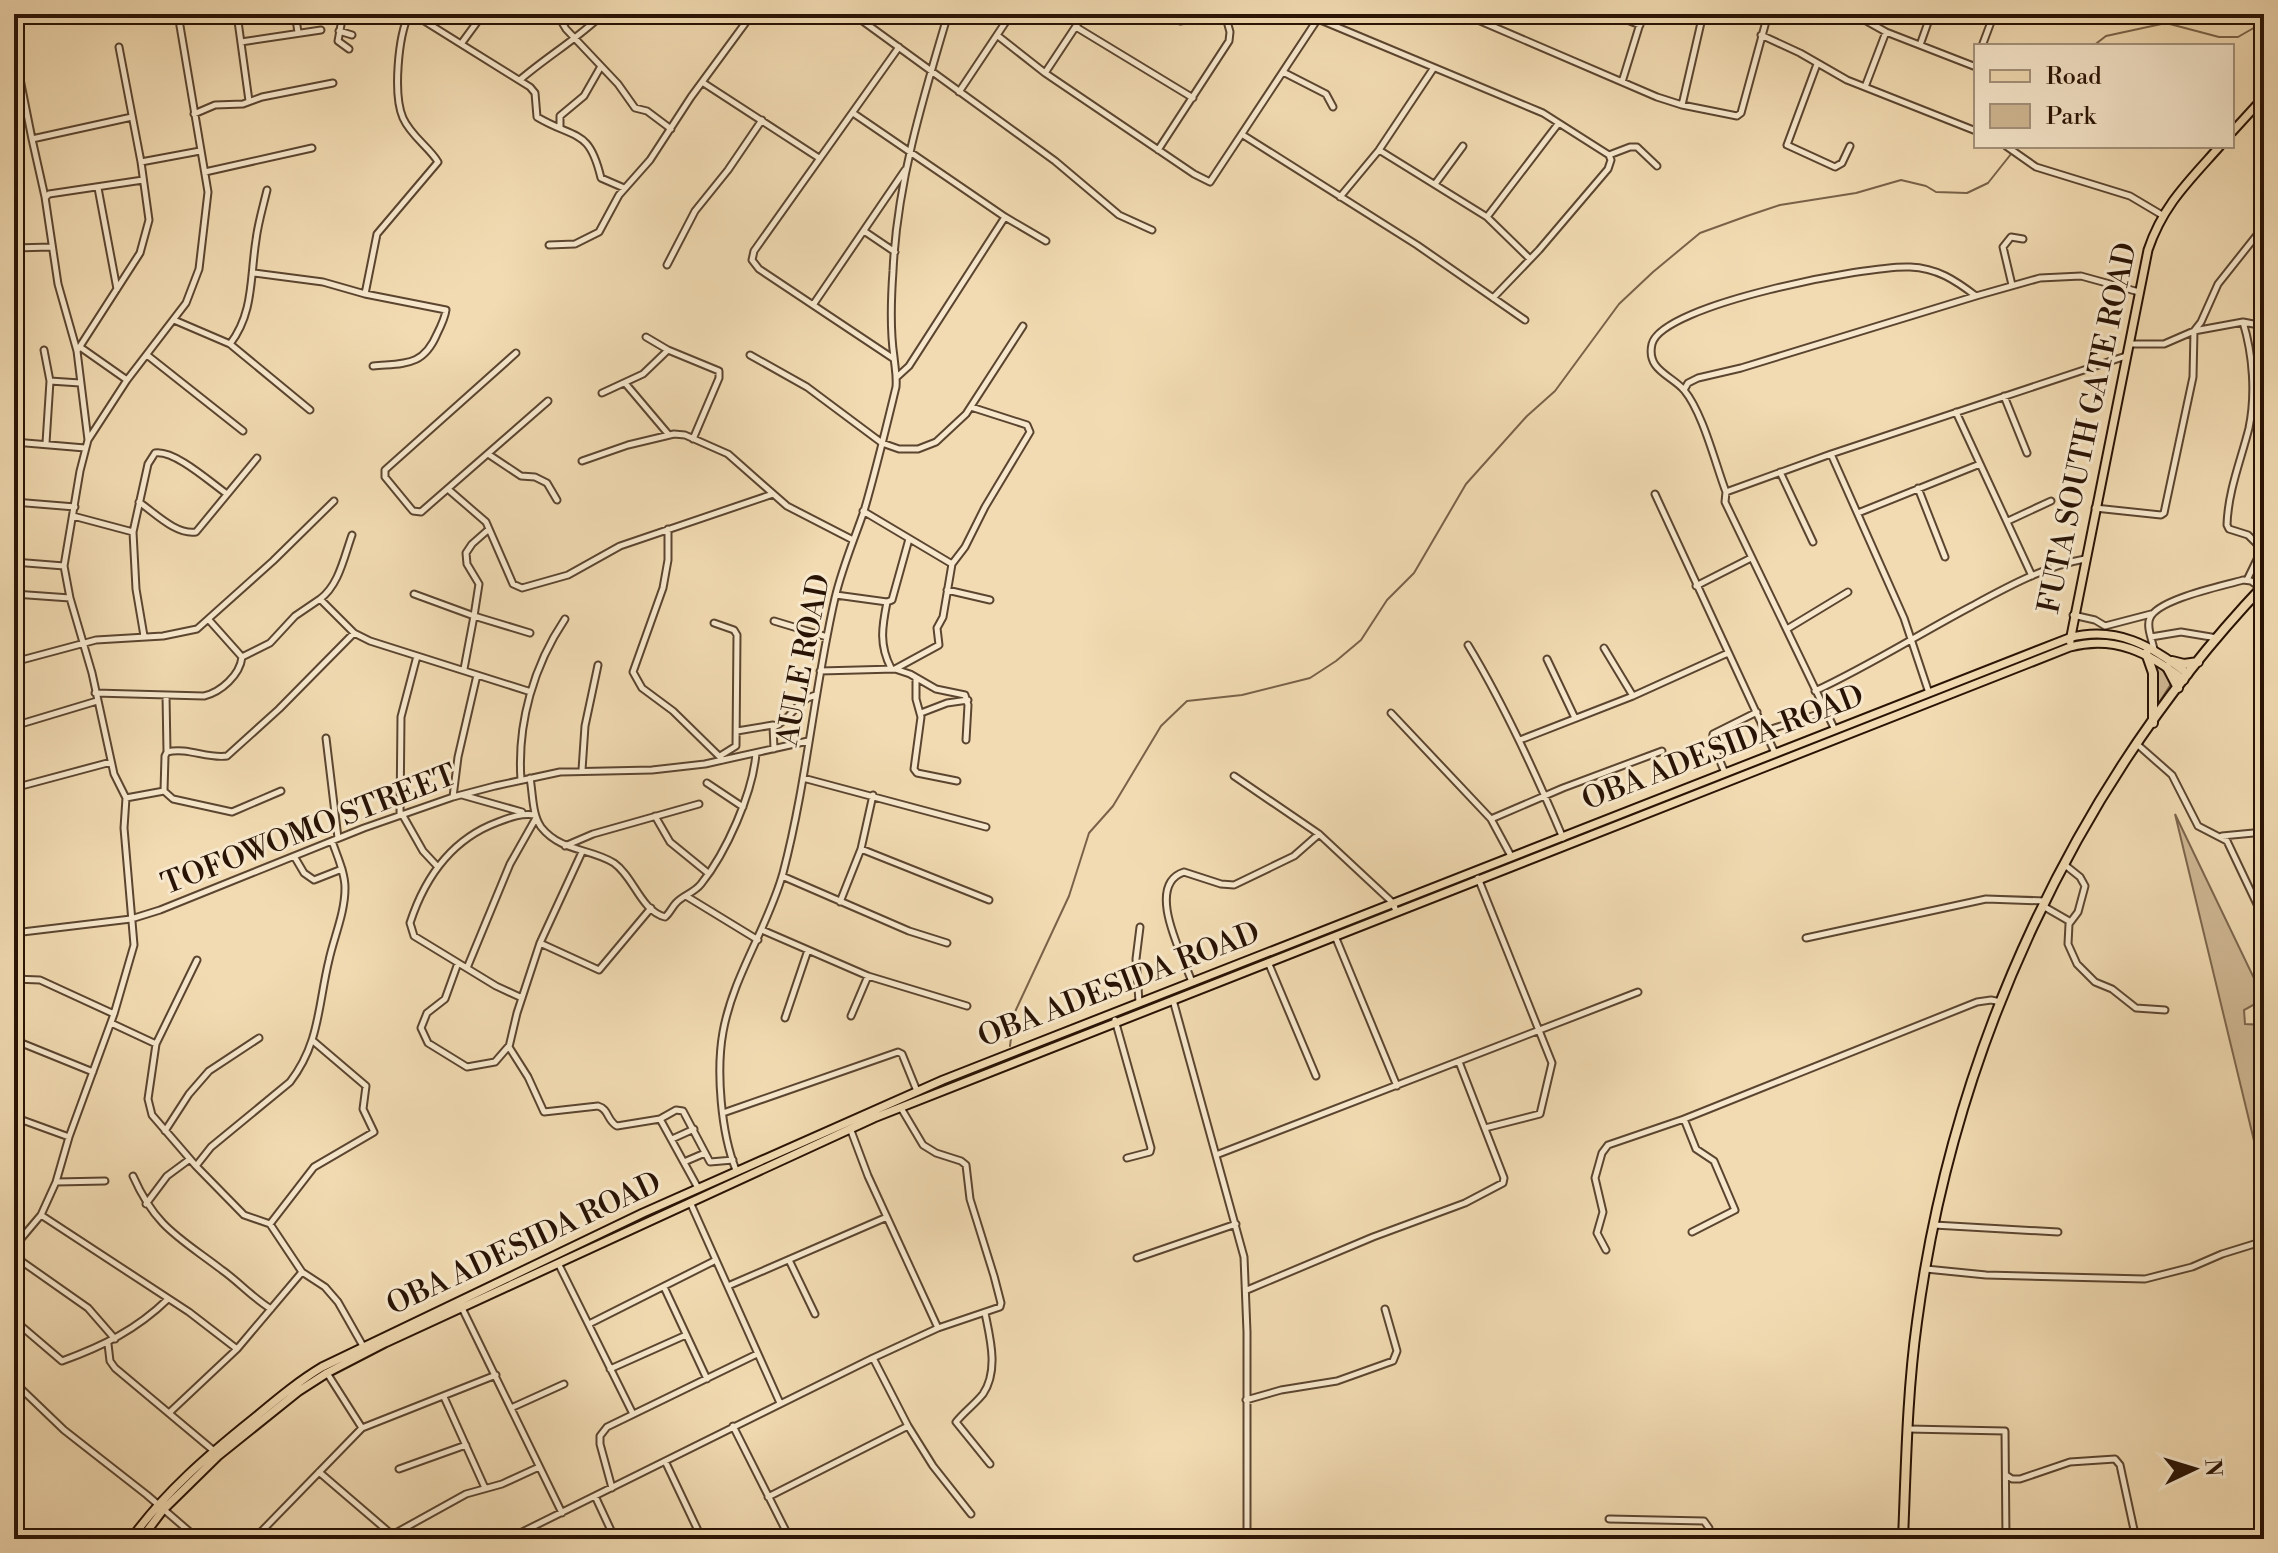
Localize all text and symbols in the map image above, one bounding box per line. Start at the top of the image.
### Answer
legend [1974,44,2234,148]
text: Road [2046,62,2102,92]
text: Park [2046,102,2097,132]
street label: FUTA SOUTH GATE ROAD [2030,239,2146,617]
street label: AULE ROAD [769,571,839,750]
street label: OBA ADESIDA ROAD [1577,677,1869,819]
street label: TOFOWOMO STREET [156,756,462,904]
street label: OBA ADESIDA ROAD [973,914,1265,1056]
street label: OBA ADESIDA ROAD [381,1164,667,1324]
north arrow [2154,1429,2234,1509]
text: N [2198,1458,2227,1478]

